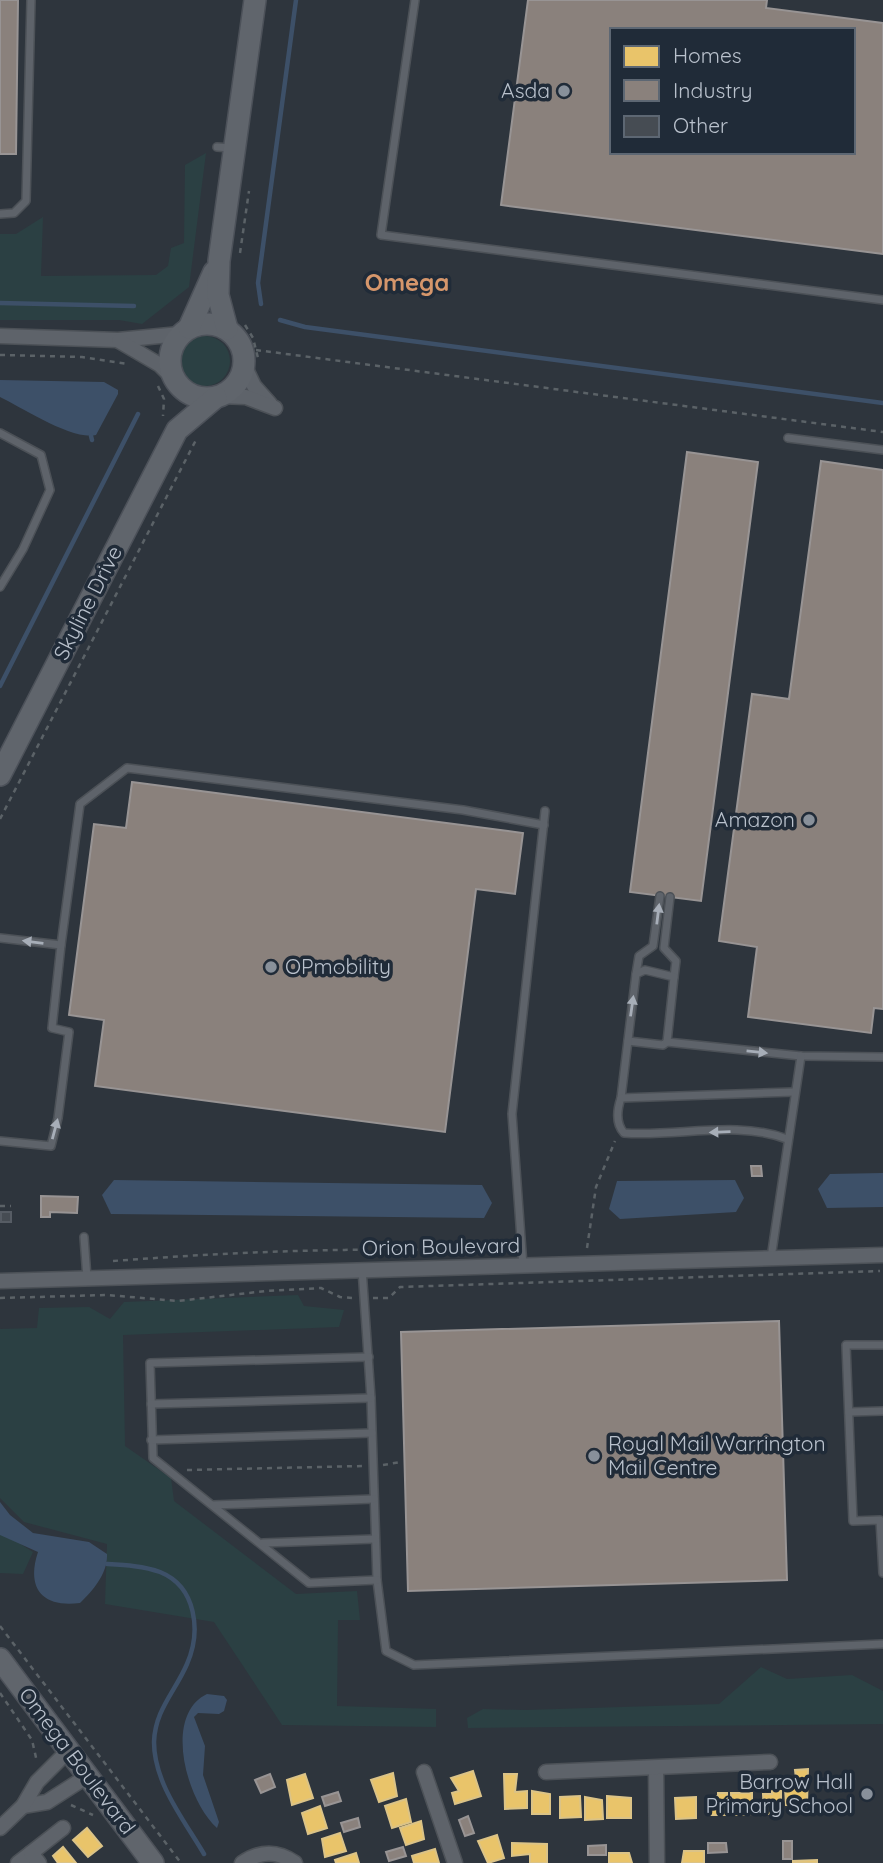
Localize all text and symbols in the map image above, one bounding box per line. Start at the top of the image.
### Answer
legend [610,28,855,154]
text: Homes [673,42,742,68]
place label: Asda [501,77,550,103]
text: Industry [673,77,752,103]
marker: Asda [556,83,572,99]
text: Other [673,112,728,138]
district label: Omega [365,267,449,297]
street label: Skyline Drive [47,541,127,664]
place label: Amazon [715,806,795,832]
marker: Amazon [801,812,817,828]
one-way arrow [652,903,663,925]
one-way arrow [22,936,44,947]
place label: OPmobility [285,953,391,979]
marker: OPmobility [263,959,279,975]
one-way arrow [627,995,638,1017]
one-way arrow [746,1046,768,1057]
one-way arrow [50,1118,61,1140]
one-way arrow [709,1127,731,1138]
street label: Orion Boulevard [362,1232,520,1260]
place label: Royal Mail Warrington Mail Centre [608,1430,826,1480]
marker: Royal Mail Warrington Mail Centre [586,1448,602,1464]
street label: Omega Boulevard [14,1682,142,1839]
place label: Barrow Hall Primary School [705,1768,853,1818]
marker: Barrow Hall Primary School [859,1786,875,1802]

